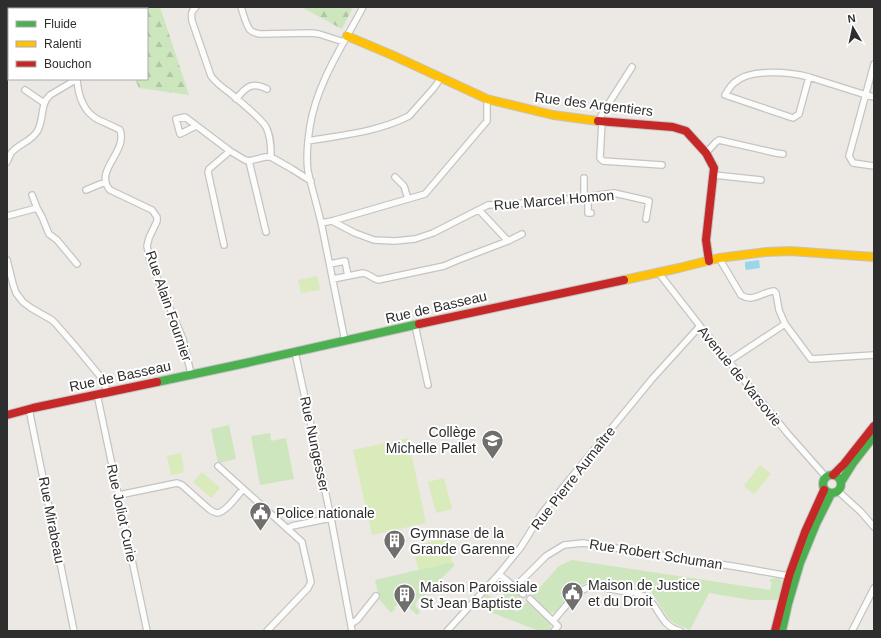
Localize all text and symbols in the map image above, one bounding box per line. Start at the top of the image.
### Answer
legend [8,8,148,80]
north arrow [833,8,873,48]
text: N [847,12,856,25]
text: Fluide [44,17,77,31]
text: Ralenti [44,37,81,51]
text: Bouchon [44,57,91,71]
street label: Rue des Argentiers [534,89,654,119]
street label: Rue Marcel Homon [493,187,615,213]
street label: Rue Alain Fournier [143,249,196,364]
street label: Rue de Basseau [384,288,488,326]
street label: Avenue de Varsovie [695,323,785,429]
street label: Rue de Basseau [68,357,172,395]
street label: Rue Nungesser [297,395,333,494]
street label: Rue Pierre Aumaître [528,423,618,533]
place label: Collège Michelle Pallet [386,424,476,456]
school or university icon: Collège Michelle Pallet [479,427,505,460]
street label: Rue Joliot Curie [104,463,140,564]
street label: Rue Mirabeau [36,475,68,565]
public building icon: Police nationale [247,500,273,533]
place label: Police nationale [276,505,375,521]
place label: Gymnase de la Grande Garenne [410,525,515,557]
building icon: Gymnase de la Grande Garenne [381,528,407,561]
street label: Rue Robert Schuman [588,536,724,572]
place label: Maison de Justice et du Droit [588,577,700,609]
place label: Maison Paroissiale St Jean Baptiste [420,579,538,611]
public building icon: Maison de Justice et du Droit [560,580,586,613]
building icon: Maison Paroissiale St Jean Baptiste [392,582,418,615]

